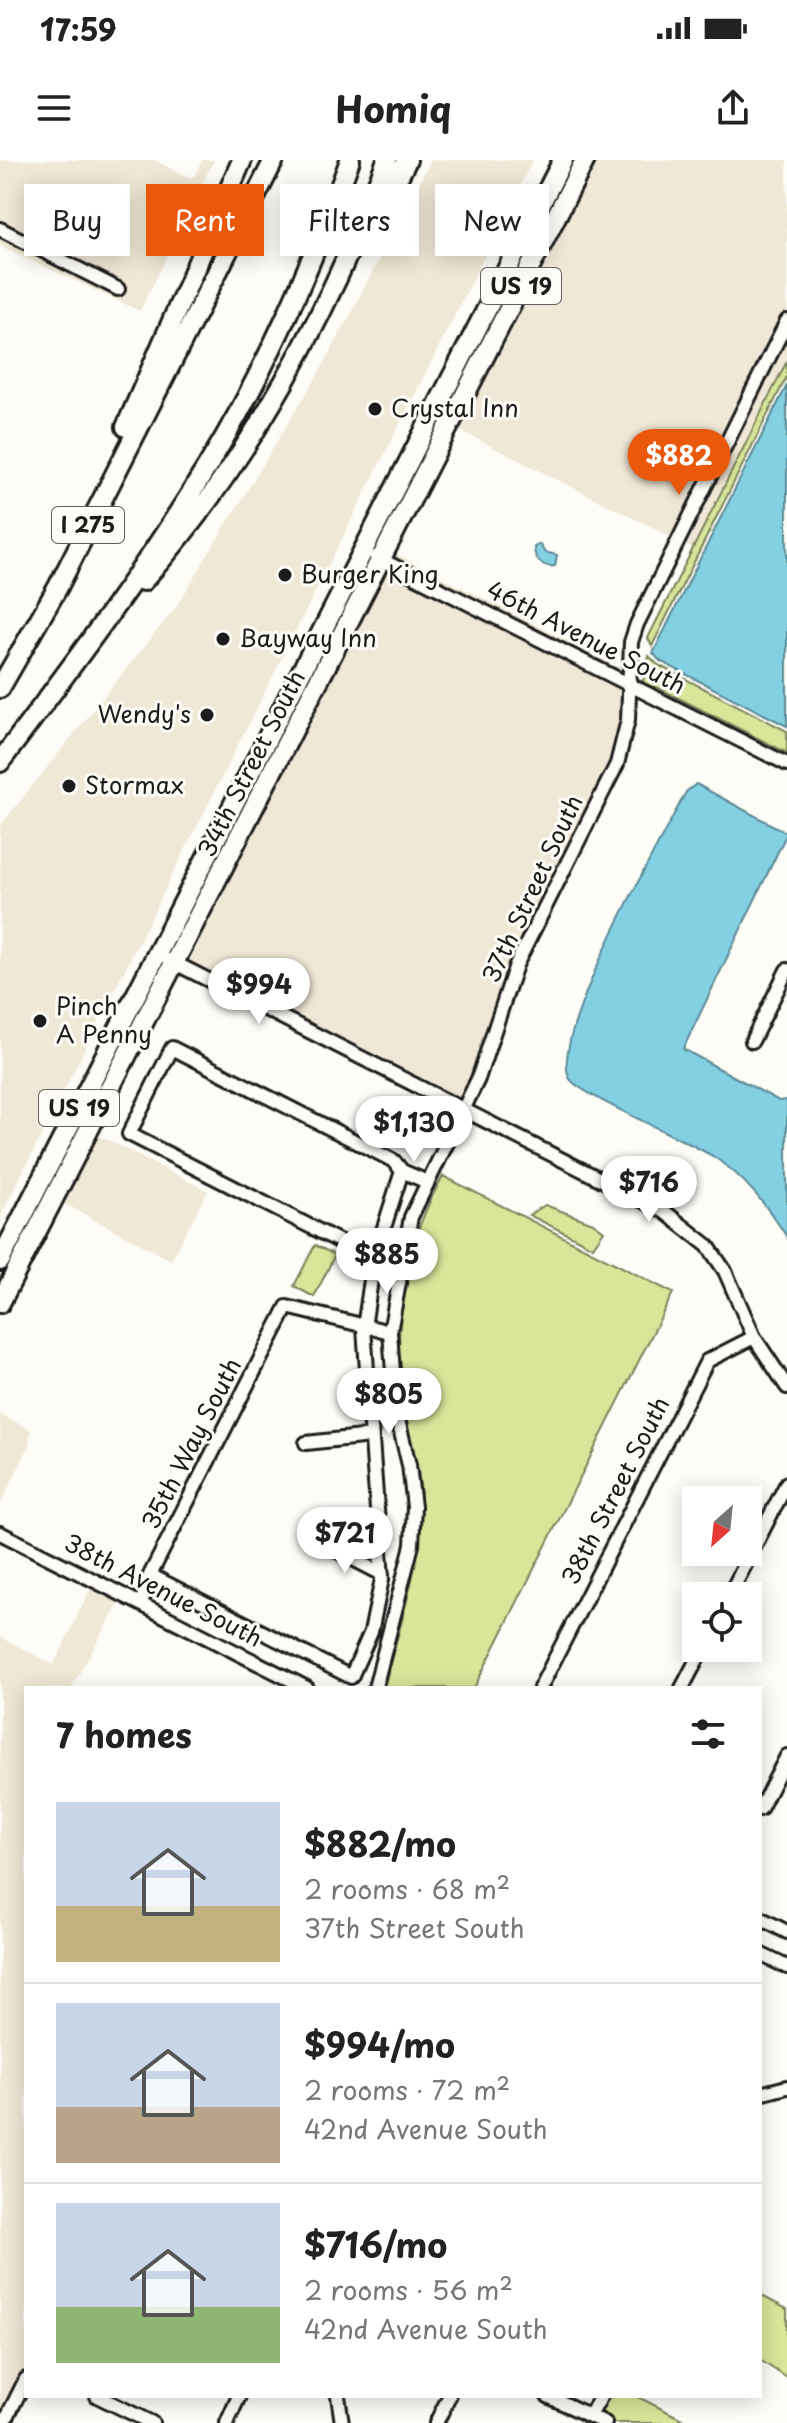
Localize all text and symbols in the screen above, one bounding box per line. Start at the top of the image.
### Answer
text: 17:59 [40,6,116,51]
text: Homiq [335,81,452,135]
icon: menu [32,86,76,130]
icon: share [711,86,755,130]
chip: Buy [24,184,130,256]
chip: Rent [146,184,264,256]
chip: Filters [280,184,419,256]
chip: New [435,184,549,256]
road number: US 19 [481,268,561,304]
place label: Crystal Inn [391,389,519,425]
marker: Crystal Inn [366,400,384,418]
pin: $882 [632,429,726,497]
text: $882 [646,435,712,474]
road number: I 275 [52,507,124,543]
place label: Burger King [301,555,439,591]
marker: Burger King [276,566,294,584]
street label: 46th Avenue South [481,570,693,702]
place label: Bayway Inn [239,619,377,655]
marker: Bayway Inn [214,630,232,648]
street label: 34th Street South [188,663,313,863]
place label: Wendy's [97,695,191,731]
marker: Wendy's [198,706,216,724]
place label: Stormax [85,766,184,802]
marker: Stormax [60,777,78,795]
street label: 37th Street South [472,788,591,988]
pin: $994 [212,958,306,1026]
text: $994 [226,964,292,1003]
place label: Pinch A Penny [56,987,152,1051]
marker: Pinch A Penny [31,1012,49,1030]
road number: US 19 [39,1090,119,1126]
pin: $1,130 [349,1096,479,1164]
text: $1,130 [373,1102,455,1141]
pin: $716 [602,1156,696,1224]
text: $716 [619,1162,679,1201]
pin: $885 [340,1228,434,1296]
text: $885 [354,1234,420,1273]
street label: 35th Way South [132,1351,249,1535]
pin: $805 [342,1368,436,1436]
text: $805 [355,1374,423,1413]
street label: 38th Street South [551,1390,677,1590]
north arrow [682,1486,762,1566]
map controls [682,1486,762,1662]
pin: $721 [298,1507,392,1575]
text: $721 [315,1513,375,1552]
street label: 38th Avenue South [59,1524,269,1655]
button: locate [682,1582,762,1662]
text: 7 homes [56,1708,192,1760]
icon: filters [686,1712,730,1756]
text: $882/mo [304,1817,456,1869]
icon: home [120,1834,216,1930]
text: 2 rooms · 68 m² [304,1869,510,1908]
text: 37th Street South [304,1908,525,1947]
text: $994/mo [304,2018,455,2070]
icon: home [120,2035,216,2131]
text: 2 rooms · 72 m² [304,2070,510,2109]
text: 42nd Avenue South [304,2109,548,2148]
text: $716/mo [304,2218,447,2270]
icon: home [120,2235,216,2331]
text: 2 rooms · 56 m² [304,2270,513,2309]
text: 42nd Avenue South [304,2309,548,2348]

